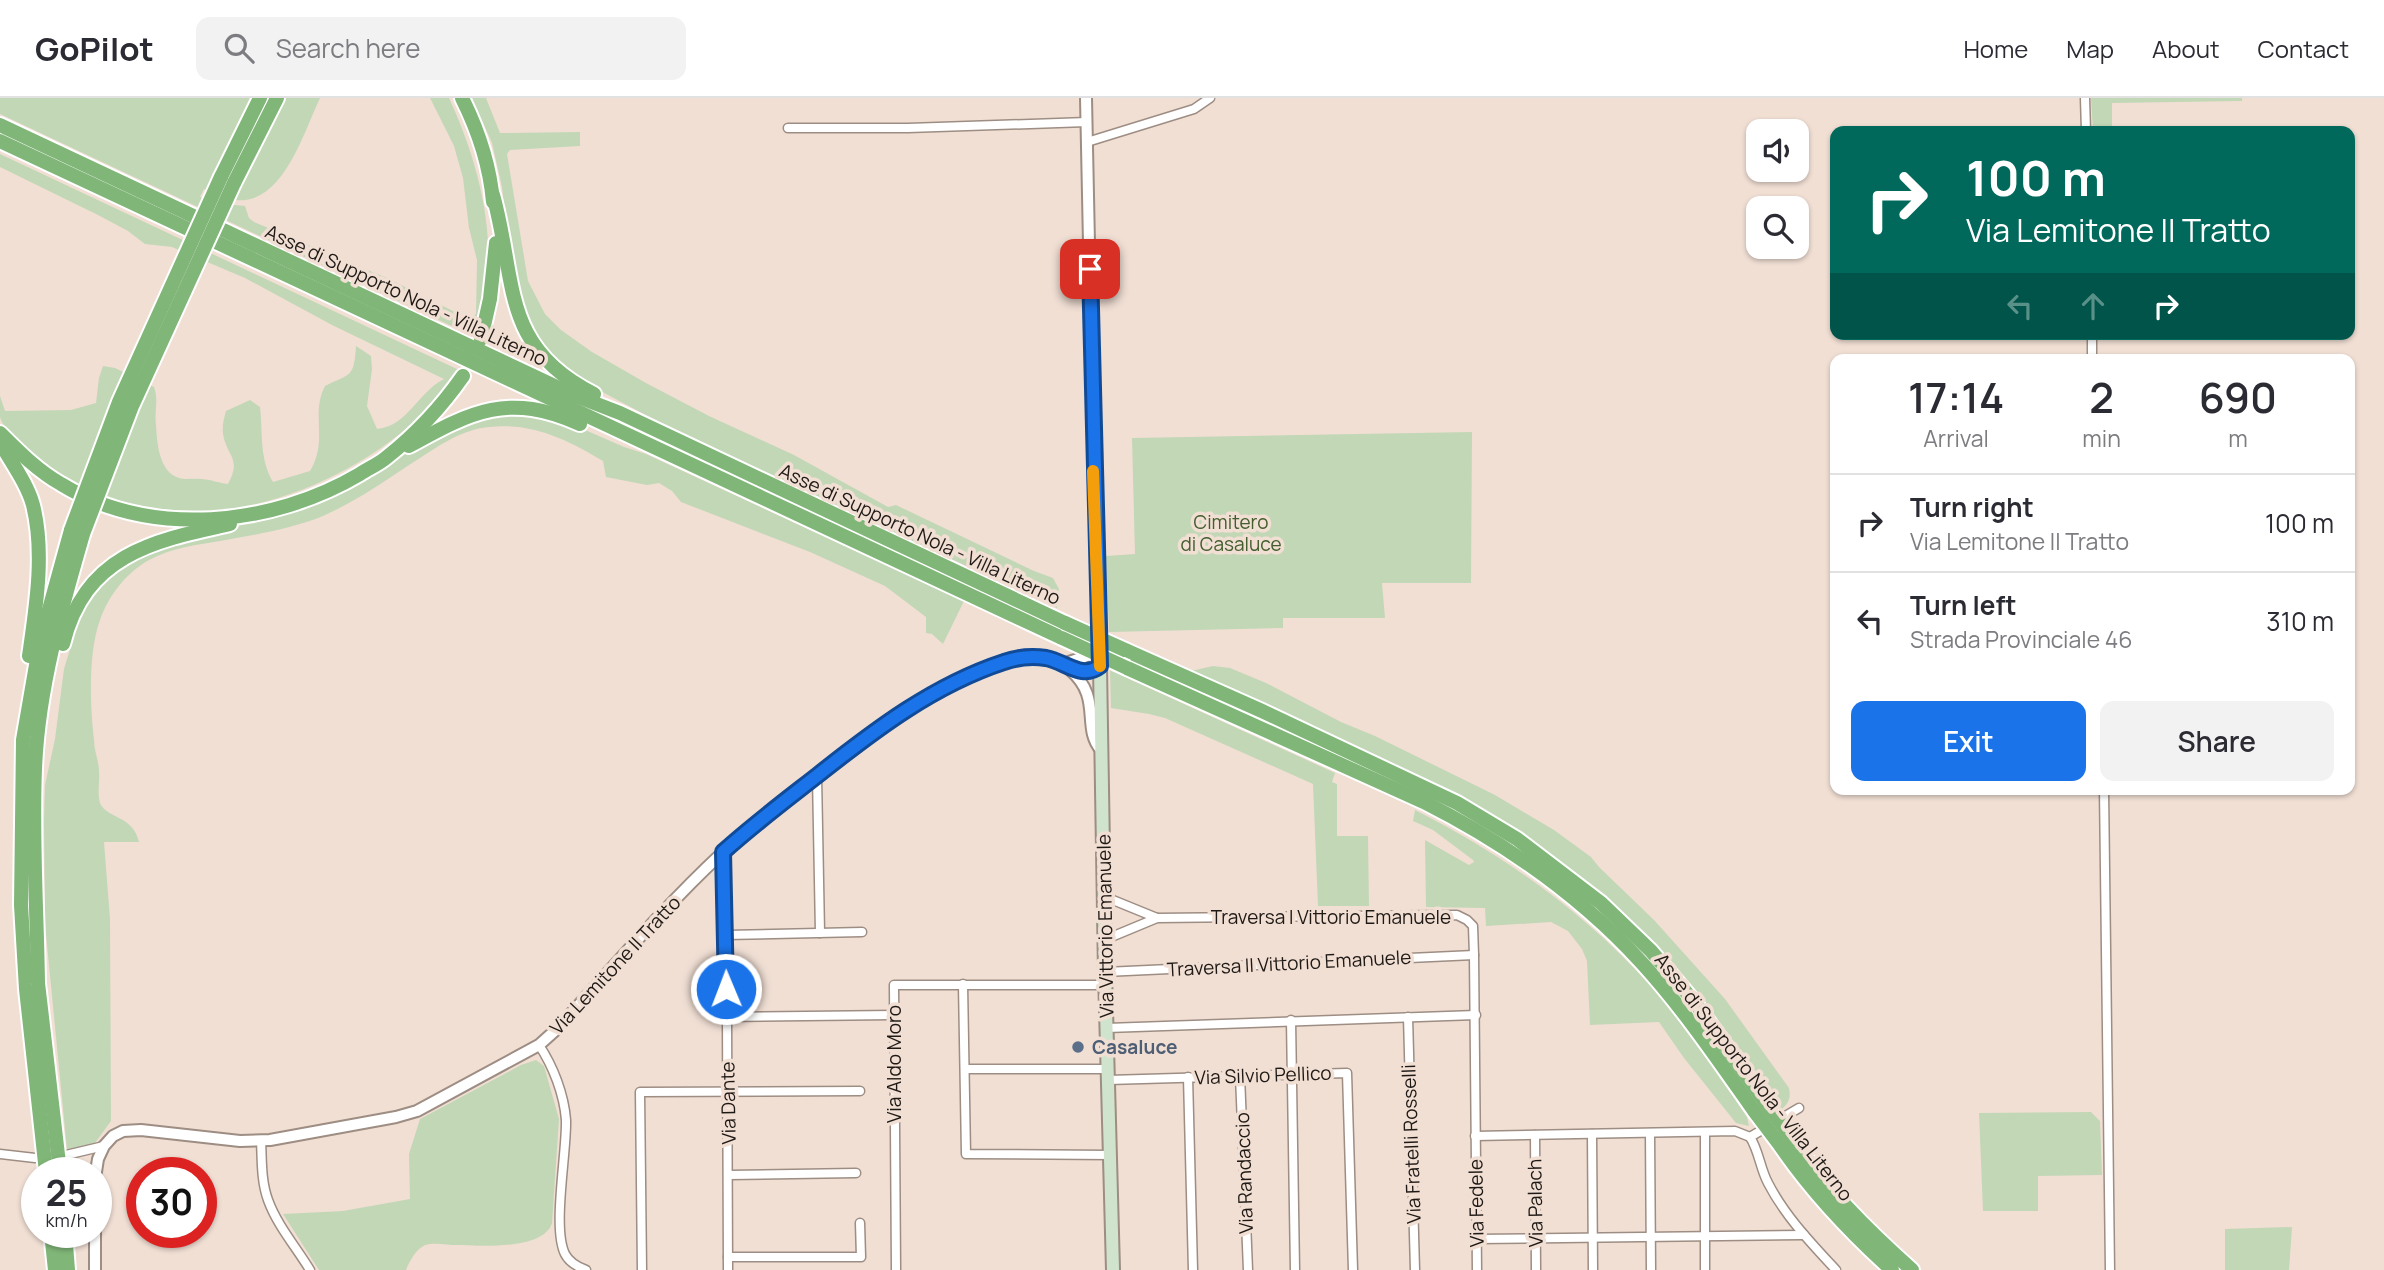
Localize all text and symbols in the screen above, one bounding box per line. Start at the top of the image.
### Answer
search box [196,17,686,80]
text: GoPilot [35,26,154,71]
icon: search [220,29,258,67]
text: Search here [276,30,420,66]
text: Home [1963,32,2028,65]
text: Map [2066,32,2114,65]
text: About [2152,32,2220,65]
text: Contact [2258,32,2349,65]
map controls [1746,119,1809,259]
button: sound [1746,119,1809,182]
text: 100 m [1966,144,2106,211]
icon: right [1851,154,1942,245]
button: search [1746,196,1809,259]
text: Via Lemitone II Tratto [1966,208,2271,252]
street label: Asse di Supporto Nola - Villa Literno [261,218,551,372]
pin [1060,239,1120,299]
icon: arrive [1071,250,1109,288]
icon: left [2001,287,2039,325]
icon: ahead [2074,287,2112,325]
icon: right [2147,287,2185,325]
text: 17:14 [1908,368,2004,426]
text: 2 [2089,368,2114,426]
text: 690 [2199,368,2277,426]
text: Arrival [1923,422,1989,454]
text: min [2082,422,2121,454]
text: m [2228,422,2248,454]
street label: Asse di Supporto Nola - Villa Literno [775,457,1065,611]
text: Turn right [1910,489,2034,525]
icon: right [1851,504,1889,542]
text: 100 m [2265,505,2334,541]
park label: Cimitero di Casaluce [1180,509,1282,557]
text: Via Lemitone II Tratto [1910,525,2129,557]
text: Turn left [1910,587,2017,623]
icon: left [1851,602,1889,640]
text: 310 m [2266,603,2334,639]
text: Strada Provinciale 46 [1910,623,2133,655]
button: Exit [1851,701,2086,781]
button: Share [2100,701,2334,781]
street label: Via Vittorio Emanuele [1090,834,1120,1018]
street label: Via Lemitone II Tratto [544,890,686,1040]
street label: Traversa I Vittorio Emanuele [1211,904,1451,930]
street label: Traversa II Vittorio Emanuele [1166,944,1412,982]
street label: Asse di Supporto Nola - Villa Literno [1649,948,1859,1206]
position arrow [689,952,763,1026]
street label: Via Aldo Moro [881,1005,907,1123]
place label: Casaluce [1092,1034,1178,1060]
marker: Casaluce [1070,1039,1086,1055]
street label: Via Silvio Pellico [1194,1060,1332,1090]
street label: Via Dante [714,1061,742,1145]
street label: Via Fratelli Rosselli [1395,1064,1427,1224]
street label: Via Randaccio [1229,1112,1259,1234]
speed limit sign: 30 [126,1157,217,1248]
street label: Via Fedele [1462,1159,1490,1247]
street label: Via Palach [1521,1159,1549,1247]
text: 25 [46,1169,87,1217]
text: km/h [46,1208,87,1232]

